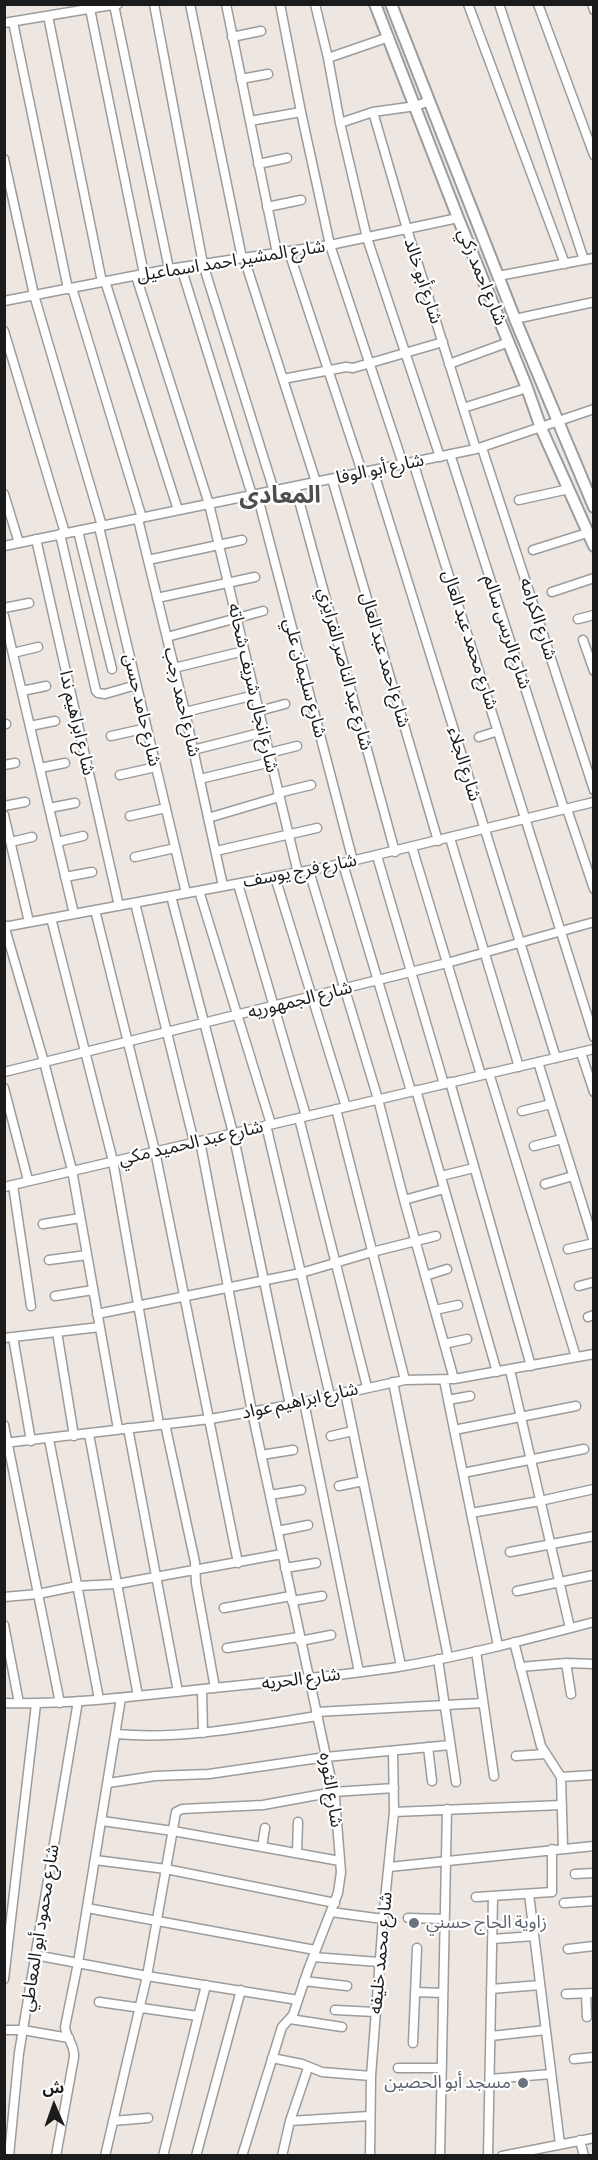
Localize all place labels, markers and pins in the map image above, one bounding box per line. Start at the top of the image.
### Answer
place label: زاوية الحاج حسني [426,1912,547,1934]
marker: زاوية الحاج حسني [407,1916,421,1930]
place label: مسجد أبو الحصين [384,2072,511,2094]
marker: مسجد أبو الحصين [516,2076,530,2090]

